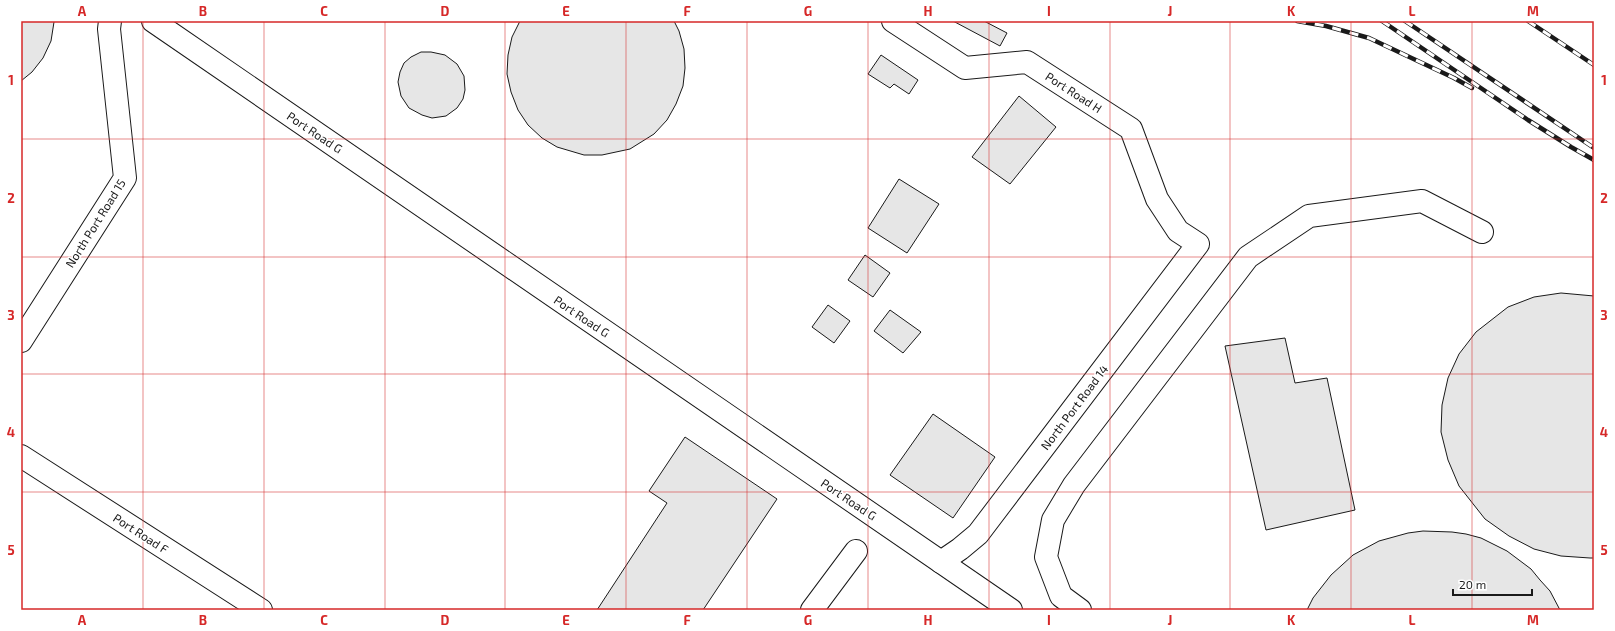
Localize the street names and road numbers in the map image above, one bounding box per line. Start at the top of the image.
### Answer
street label: Port Road H [1043,69,1105,115]
street label: Port Road G [285,108,345,156]
street label: North Port Road 15 [62,176,128,270]
street label: Port Road G [552,292,612,340]
street label: North Port Road 14 [1038,362,1110,452]
street label: Port Road G [819,475,879,523]
street label: Port Road F [111,510,172,556]

